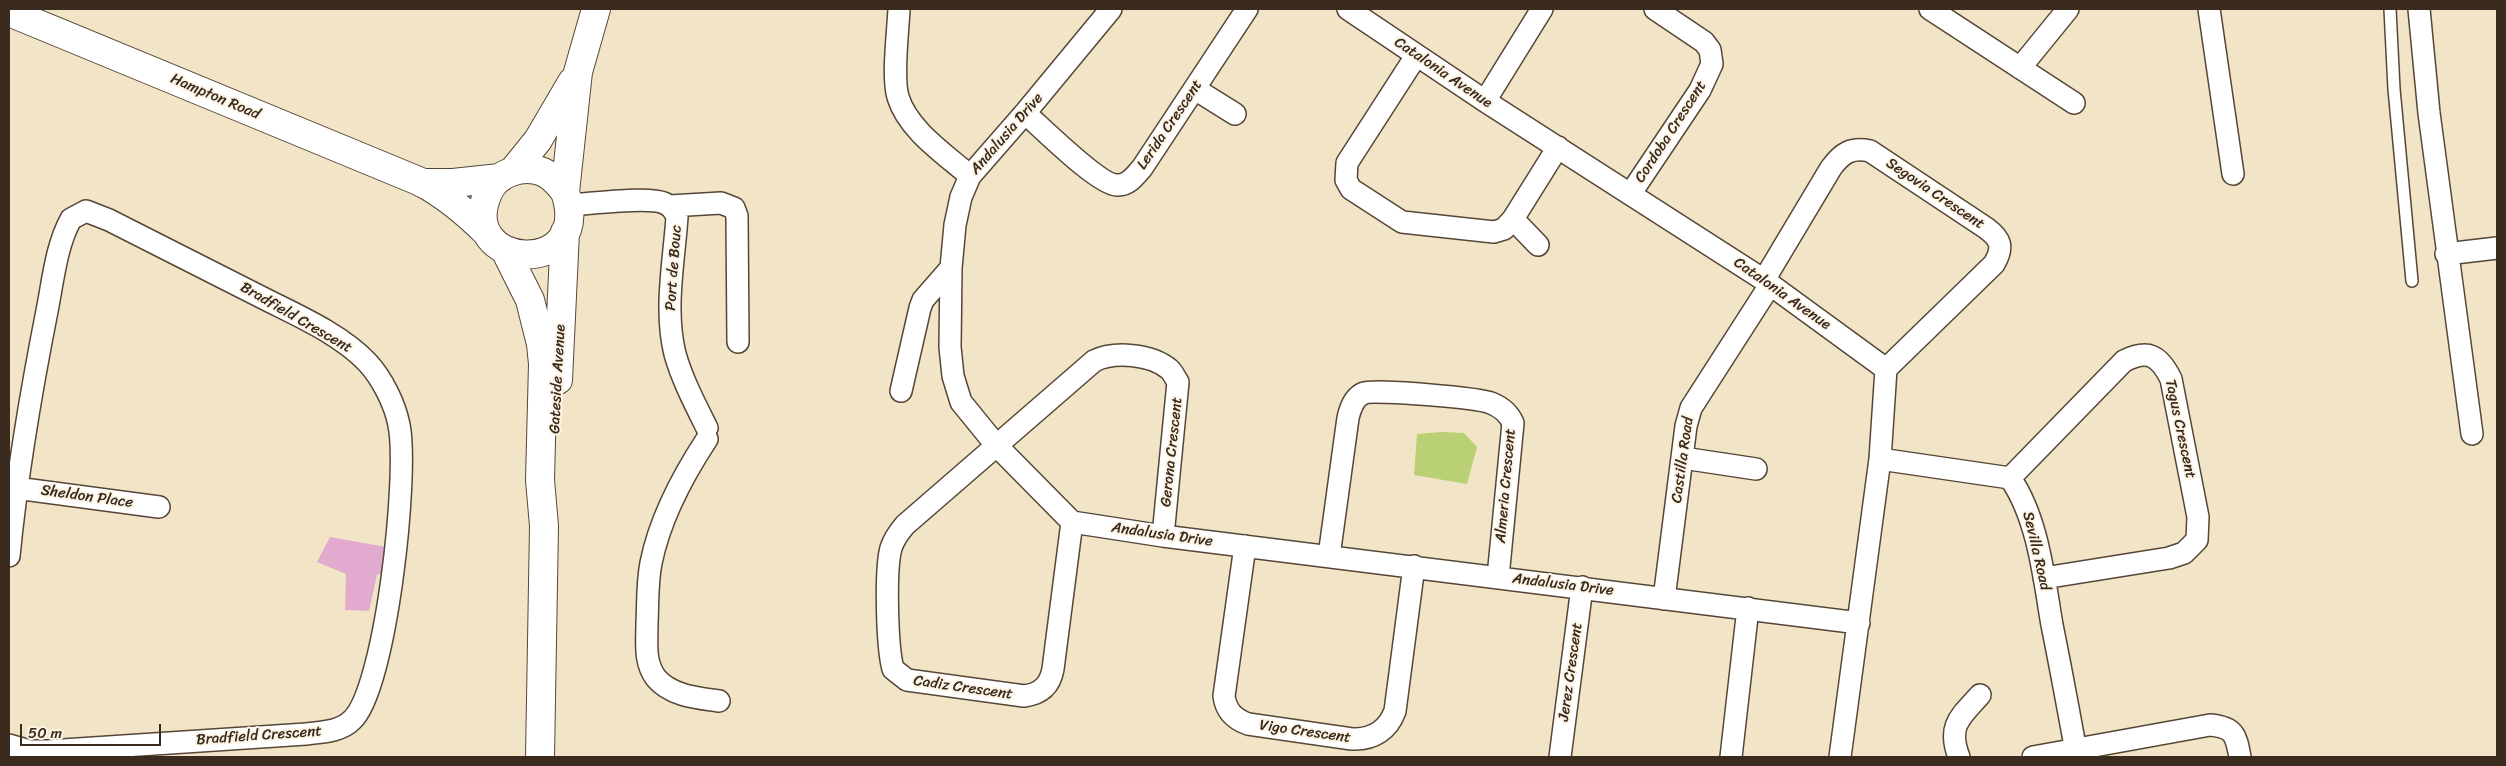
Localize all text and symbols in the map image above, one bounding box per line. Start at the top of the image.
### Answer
street label: Catalonia Avenue [1391,34,1495,112]
street label: Hampton Road [168,70,262,124]
street label: Lerida Crescent [1133,77,1207,173]
street label: Cordoba Crescent [1631,78,1711,186]
street label: Andalusia Drive [967,90,1047,178]
street label: Segovia Crescent [1882,154,1988,234]
street label: Port de Bouc [662,225,686,311]
street label: Catalonia Avenue [1730,254,1834,334]
street label: Bradfield Crescent [237,279,355,357]
street label: Gateside Avenue [546,324,570,434]
street label: Tagus Crescent [2161,378,2199,480]
street label: Gerona Crescent [1157,396,1187,508]
street label: Castilla Road [1668,416,1698,504]
street label: Almeria Crescent [1492,428,1520,544]
street label: Sheldon Place [40,482,134,512]
street label: Sevilla Road [2018,510,2054,592]
street label: Andalusia Drive [1110,519,1214,551]
street label: Andalusia Drive [1511,570,1615,600]
street label: Jerez Crescent [1555,621,1587,723]
street label: Cadiz Crescent [912,672,1014,704]
scale bar [22,714,164,746]
street label: Vigo Crescent [1258,717,1352,747]
text: 50 m [28,720,62,746]
street label: Bradfield Crescent [196,723,322,749]

